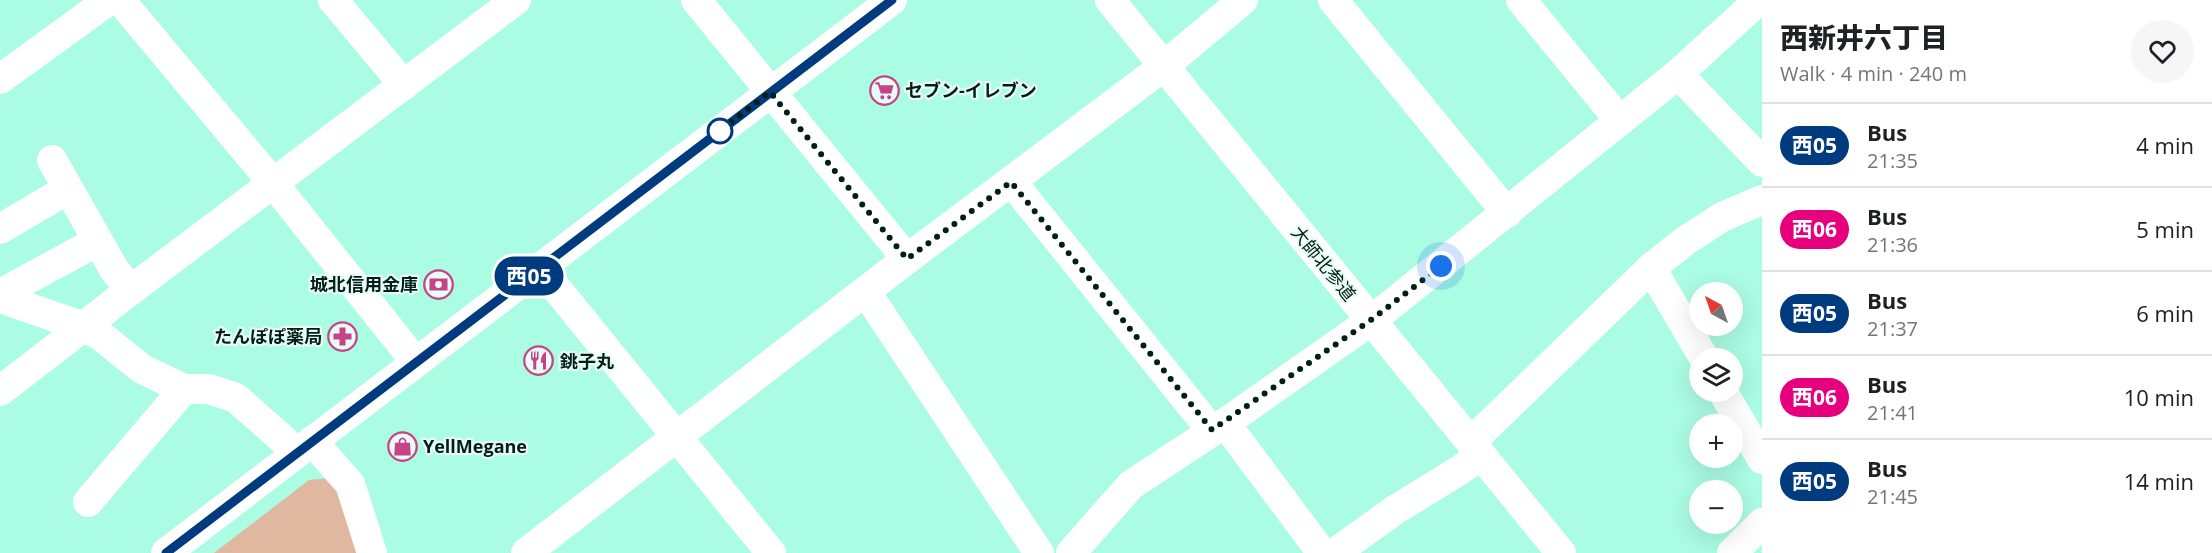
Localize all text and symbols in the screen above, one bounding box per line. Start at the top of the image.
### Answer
text: 西新井六丁目 [1780,18,1948,56]
button: heart [2131,20,2194,83]
text: Walk · 4 min · 240 m [1780,60,1967,87]
supermarket icon: セブン-イレブン [868,74,900,106]
place label: セブン-イレブン [905,78,1037,102]
text: Bus [1867,117,1907,147]
unlabelled marker [707,118,733,144]
text: 4 min [2136,130,2194,160]
text: 西05 [1792,131,1837,159]
text: 21:35 [1867,147,1918,174]
text: Bus [1867,201,1907,231]
text: 5 min [2136,214,2194,244]
text: 西06 [1792,215,1837,243]
street label: 大師北参道 [1286,220,1362,306]
text: 21:36 [1867,231,1918,258]
your location [1426,251,1456,281]
line badge: 西05 [494,256,564,296]
text: 西05 [506,262,552,290]
bank icon: 城北信用金庫 [423,268,455,300]
place label: 城北信用金庫 [310,272,418,296]
north arrow [1689,282,1743,336]
map controls [1689,282,1743,534]
text: Bus [1867,285,1907,315]
text: 6 min [2136,298,2194,328]
text: 西05 [1792,299,1837,327]
text: 21:37 [1867,315,1918,342]
pharmacy icon: たんぽぽ薬局 [327,320,359,352]
place label: たんぽぽ薬局 [214,324,322,348]
restaurant icon: 銚子丸 [523,345,555,377]
button: layers [1689,348,1743,402]
place label: 銚子丸 [559,349,614,373]
text: Bus [1867,369,1907,399]
text: 10 min [2124,382,2194,412]
text: 西06 [1792,383,1837,411]
text: 21:41 [1867,399,1918,426]
button: + [1689,414,1743,468]
shop icon: YellMegane [386,430,418,462]
place label: YellMegane [423,434,527,458]
text: Bus [1867,453,1907,483]
text: 14 min [2124,466,2194,496]
text: 西05 [1792,467,1837,495]
button: − [1689,480,1743,534]
text: 21:45 [1867,483,1918,510]

